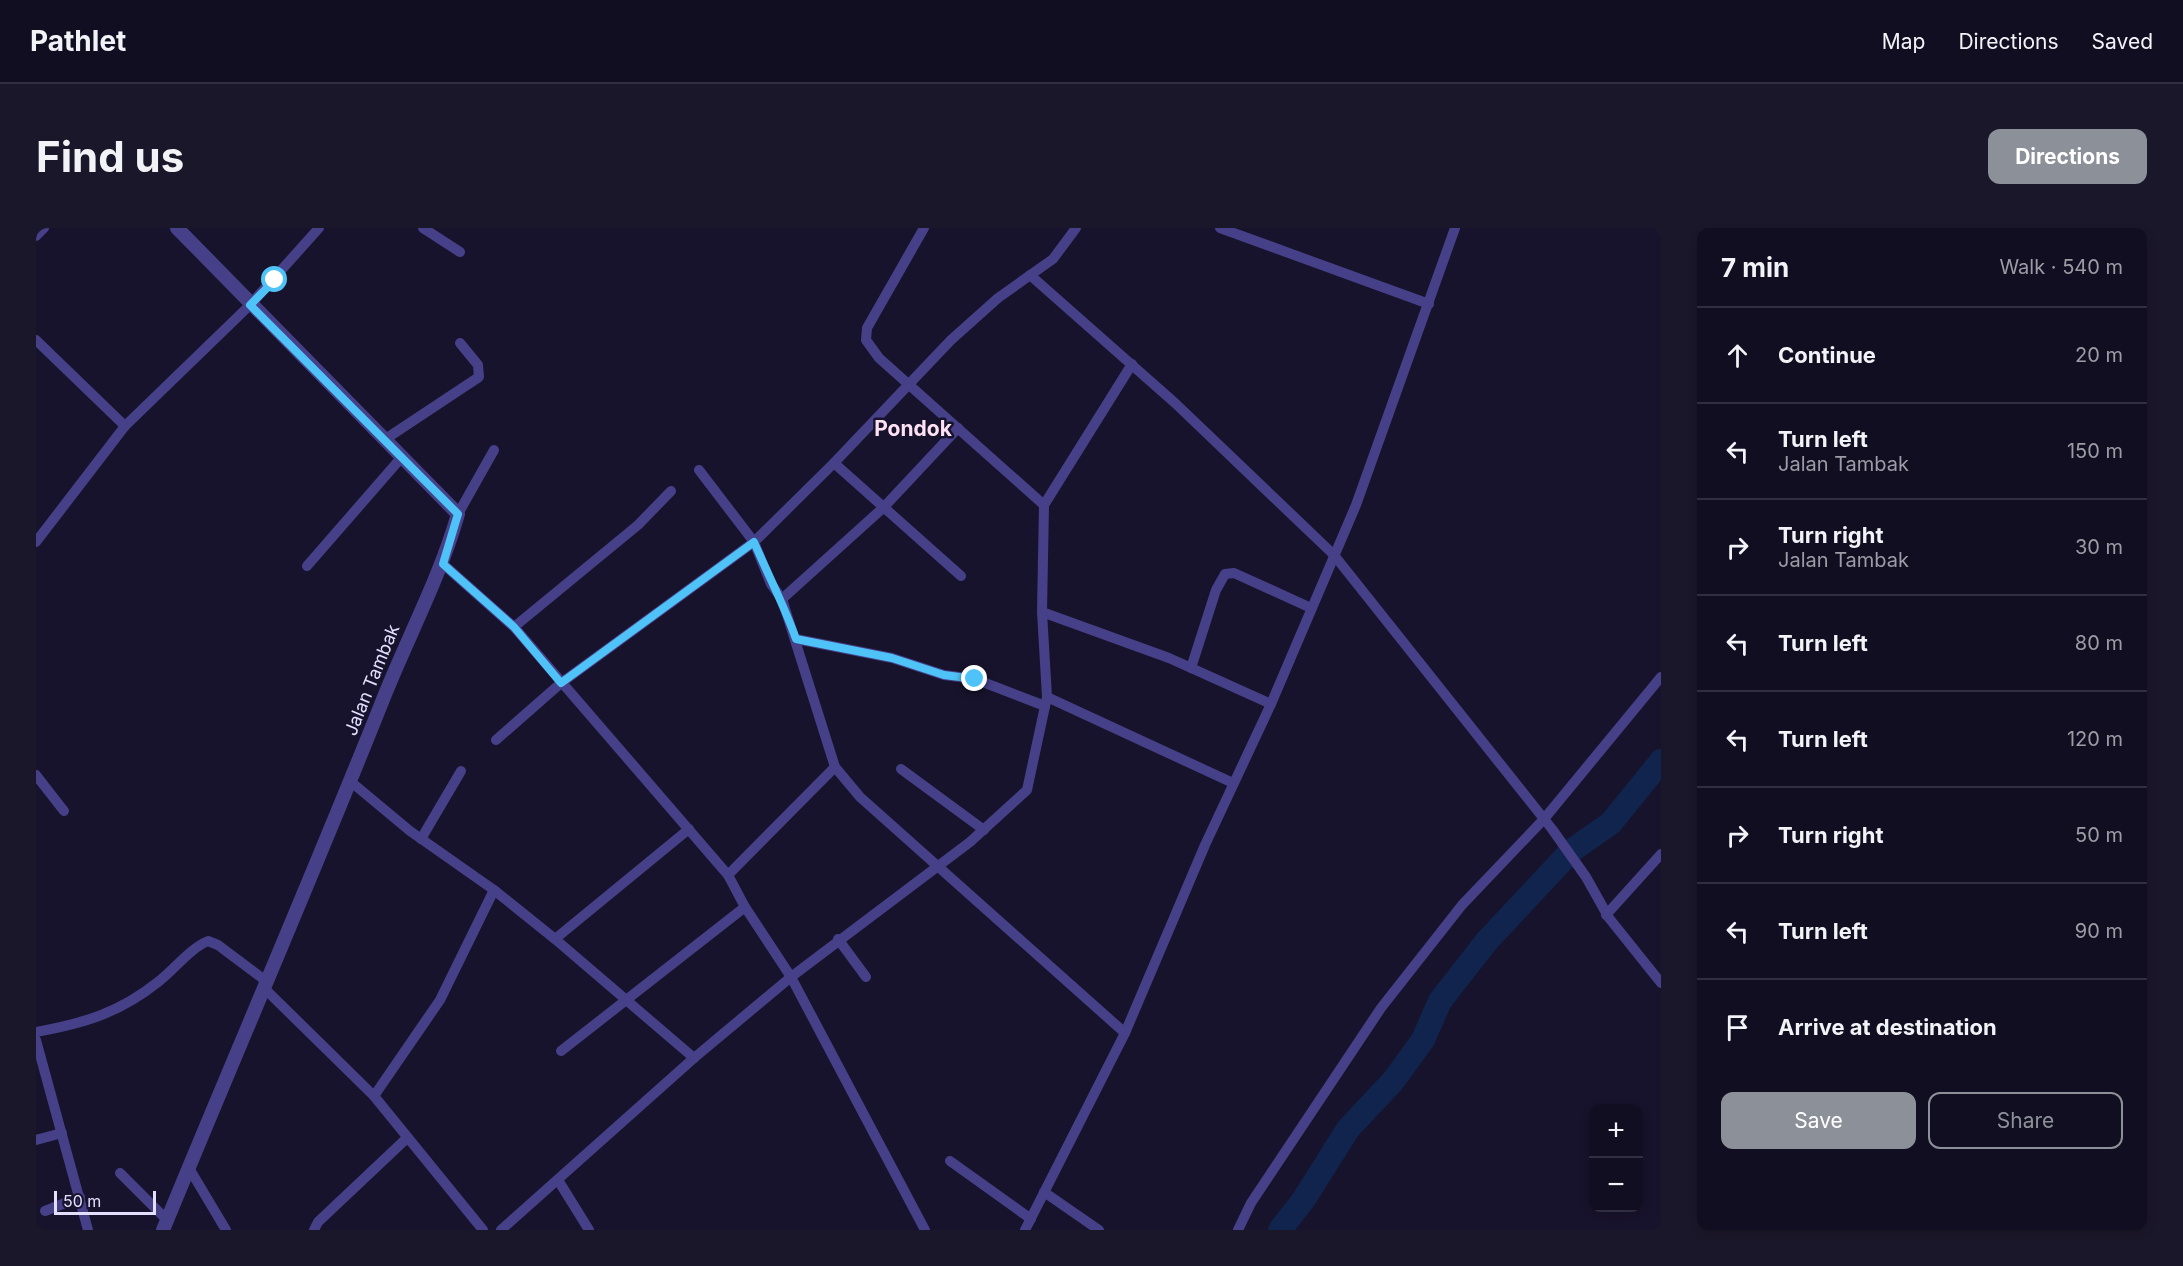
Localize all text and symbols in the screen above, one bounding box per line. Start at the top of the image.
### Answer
text: Pathlet [30,24,126,58]
text: Map [1882,29,1925,54]
text: Directions [1958,29,2059,54]
text: Saved [2092,29,2153,54]
button: Directions [1988,129,2147,184]
text: Find us [36,131,184,182]
text: 7 min [1721,252,1789,283]
text: Walk · 540 m [1999,255,2123,279]
route start [261,266,287,292]
icon: ahead [1721,339,1754,372]
text: Continue [1778,342,1876,368]
text: 20 m [2075,343,2123,367]
district label: Pondok [874,416,953,441]
text: Turn left [1778,426,1868,452]
icon: left [1721,435,1754,468]
text: 150 m [2067,439,2123,463]
text: Jalan Tambak [1778,452,1909,476]
text: Turn right [1778,522,1884,548]
icon: right [1721,531,1754,564]
text: 30 m [2075,535,2123,559]
text: Jalan Tambak [1778,548,1909,572]
street label: Jalan Tambak [340,621,403,738]
icon: left [1721,627,1754,660]
text: Turn left [1778,630,1868,656]
text: 80 m [2075,631,2123,655]
route end [961,665,987,691]
icon: left [1721,723,1754,756]
text: Turn left [1778,726,1868,752]
text: 120 m [2067,727,2123,751]
icon: right [1721,819,1754,852]
text: Turn right [1778,822,1884,848]
text: 50 m [2075,823,2123,847]
icon: left [1721,915,1754,948]
text: Turn left [1778,918,1868,944]
text: 90 m [2075,919,2123,943]
icon: arrive [1721,1011,1754,1044]
text: Arrive at destination [1778,1014,1997,1040]
button: Save [1721,1092,1916,1149]
button: Share [1928,1092,2123,1149]
map controls [1589,1104,1643,1212]
button: + [1589,1104,1643,1158]
button: − [1589,1158,1643,1212]
scale bar [54,1188,156,1216]
text: 50 m [63,1191,101,1211]

